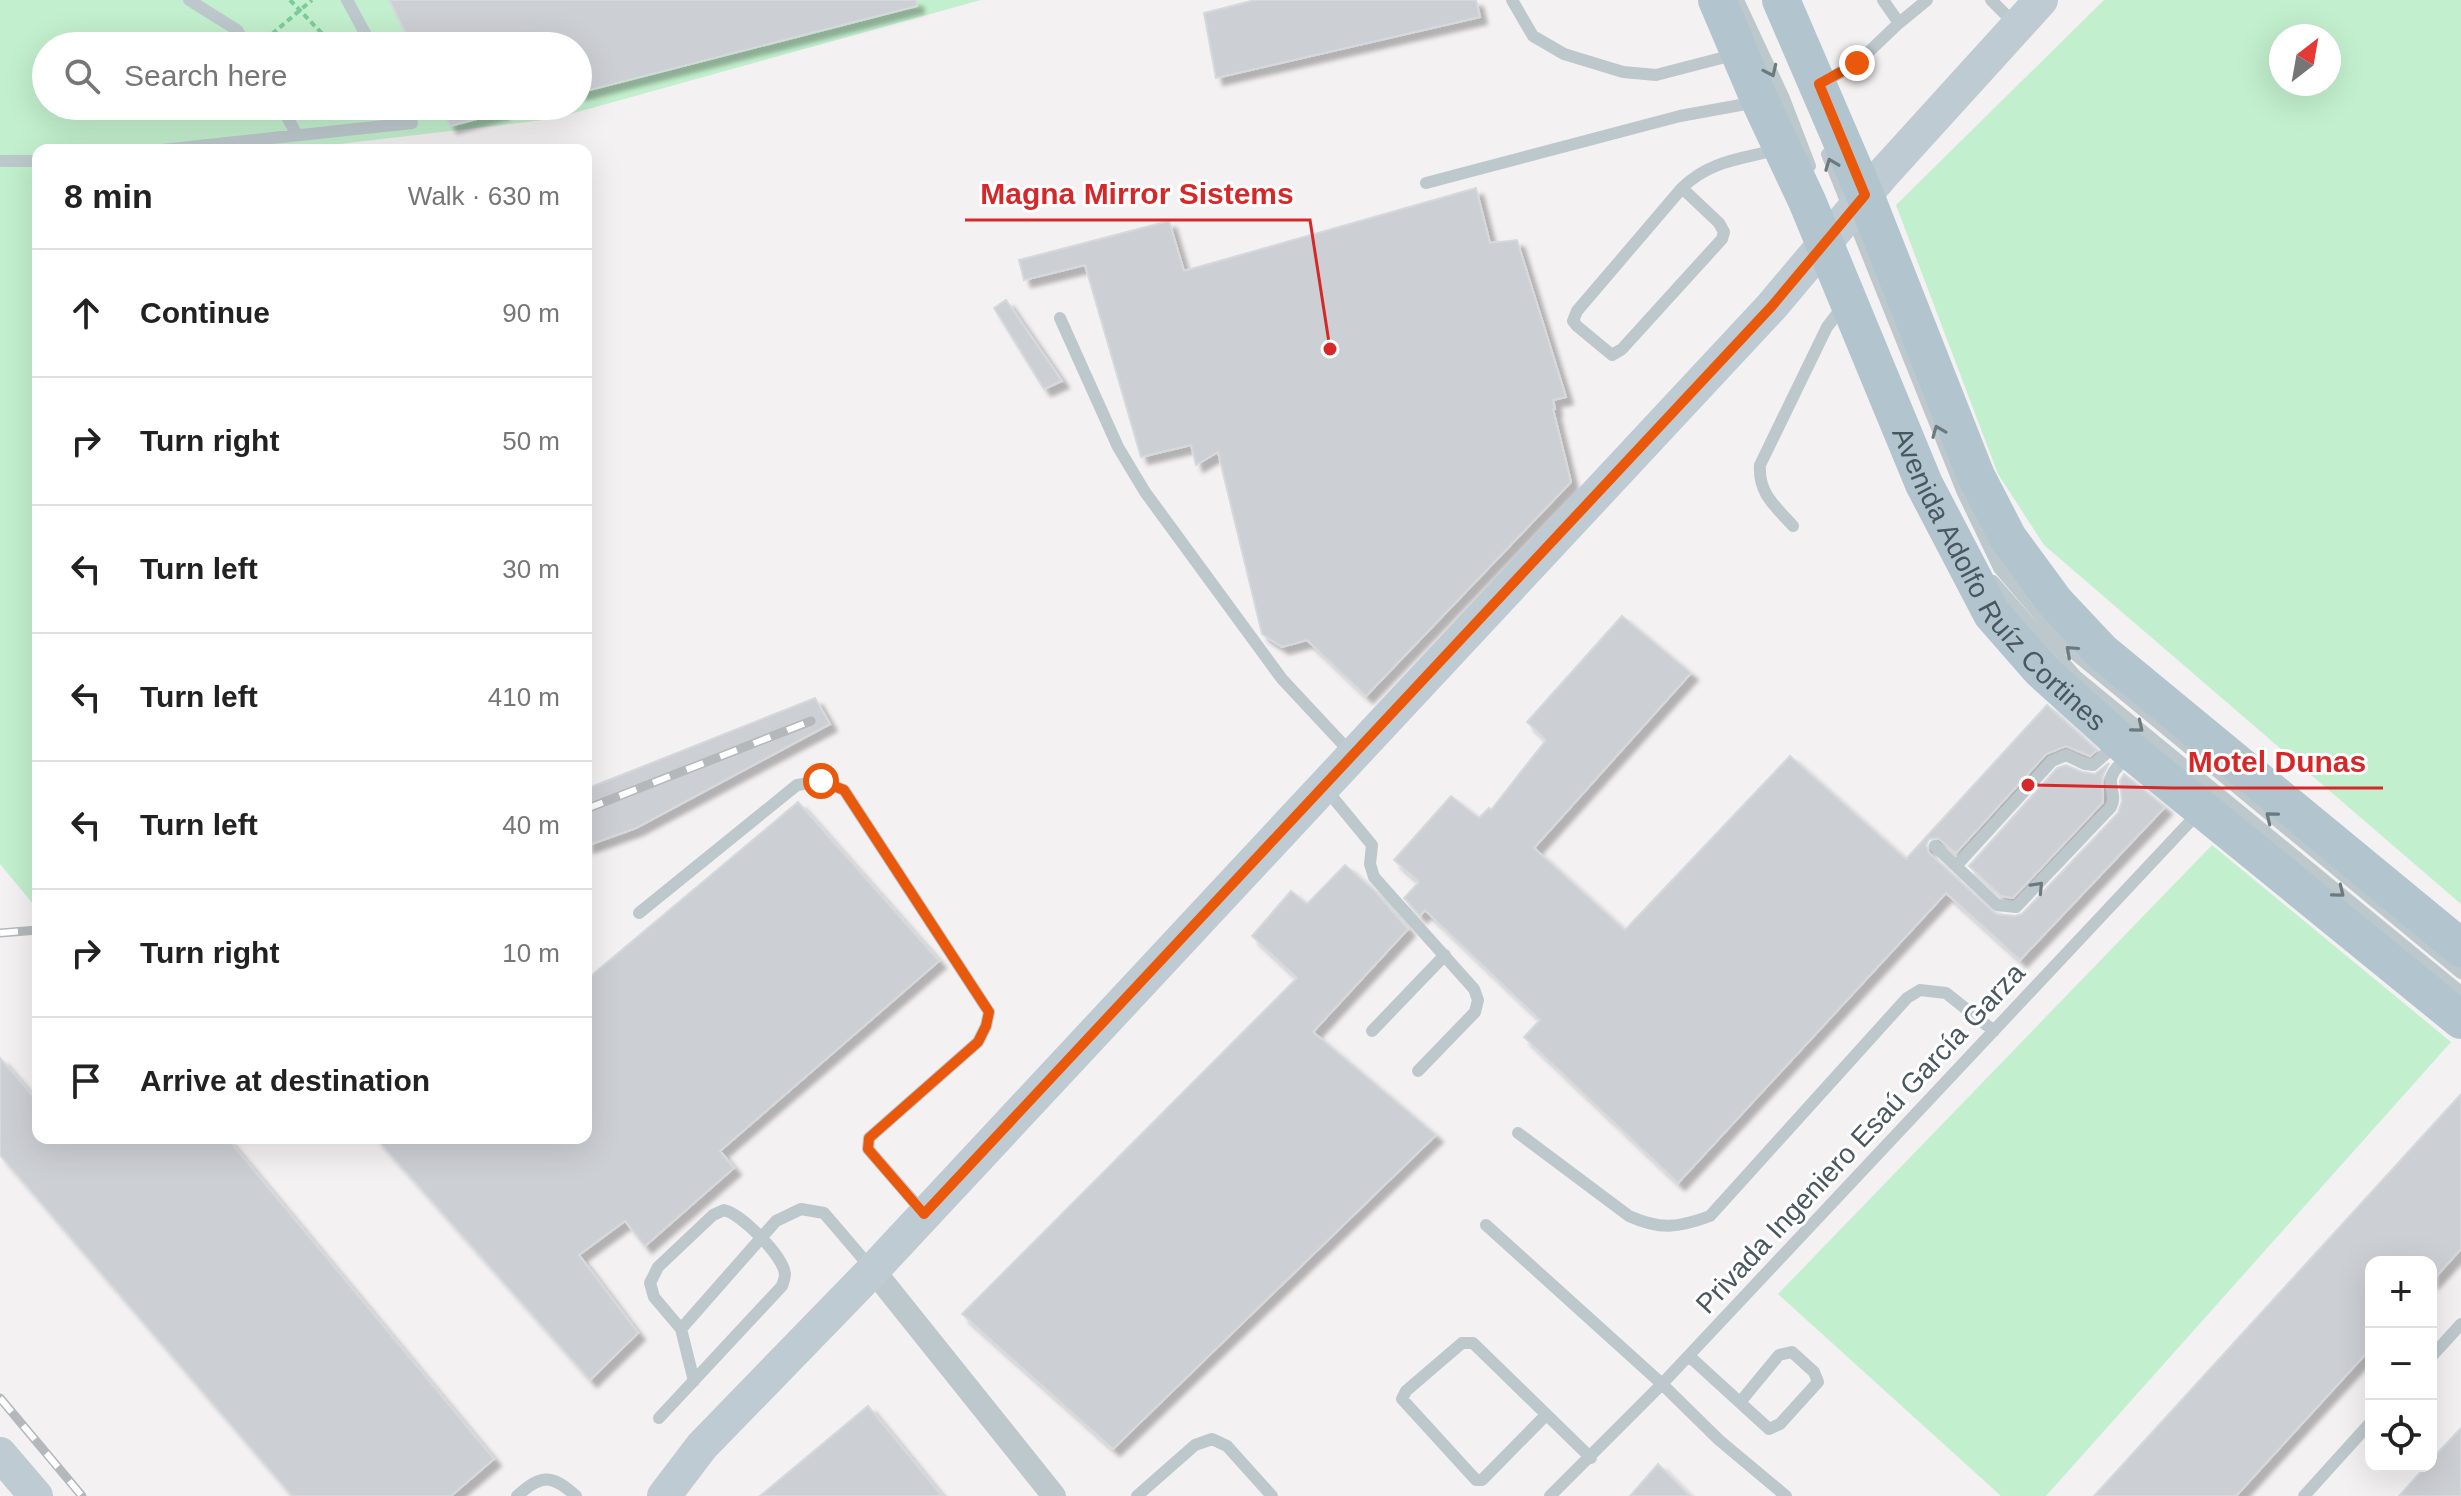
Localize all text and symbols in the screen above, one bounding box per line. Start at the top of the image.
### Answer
north arrow [2269,24,2341,96]
search box [32,32,592,120]
route end [1839,45,1875,81]
icon: search [60,54,104,98]
text: Search here [124,59,287,92]
one-way arrow [1761,63,1777,77]
one-way arrow [1824,158,1841,172]
callout: Magna Mirror Sistems [965,166,1310,220]
text: 8 min [64,177,153,215]
text: Magna Mirror Sistems [980,177,1294,210]
text: Walk · 630 m [408,181,560,211]
icon: ahead [64,291,108,335]
text: Continue [140,296,270,329]
text: 90 m [502,298,560,328]
icon: right [64,419,108,463]
street label: Avenida Adolfo Ruíz Cortines [1886,422,2112,737]
text: Turn right [140,424,279,457]
one-way arrow [1931,425,1948,439]
text: 50 m [502,426,560,456]
icon: left [64,547,108,591]
text: Turn left [140,552,258,585]
text: 30 m [502,554,560,584]
one-way arrow [2066,646,2081,660]
icon: left [64,675,108,719]
text: Turn left [140,680,258,713]
text: 410 m [488,682,560,712]
one-way arrow [2129,718,2144,732]
callout: Motel Dunas [2172,734,2383,788]
text: Motel Dunas [2188,745,2366,778]
route start [803,763,839,799]
icon: left [64,803,108,847]
text: Turn left [140,808,258,841]
text: 40 m [502,810,560,840]
one-way arrow [2265,813,2280,827]
one-way arrow [2028,882,2043,896]
one-way arrow [2330,882,2345,897]
icon: right [64,931,108,975]
text: Turn right [140,936,279,969]
text: 10 m [502,938,560,968]
street label: Privada Ingeniero Esaú García Garza [1690,957,2031,1320]
icon: arrive [64,1059,108,1103]
text: Arrive at destination [140,1064,430,1097]
map controls [2365,1256,2437,1472]
button: + [2365,1256,2437,1328]
button: − [2365,1328,2437,1400]
button: locate [2365,1400,2437,1472]

